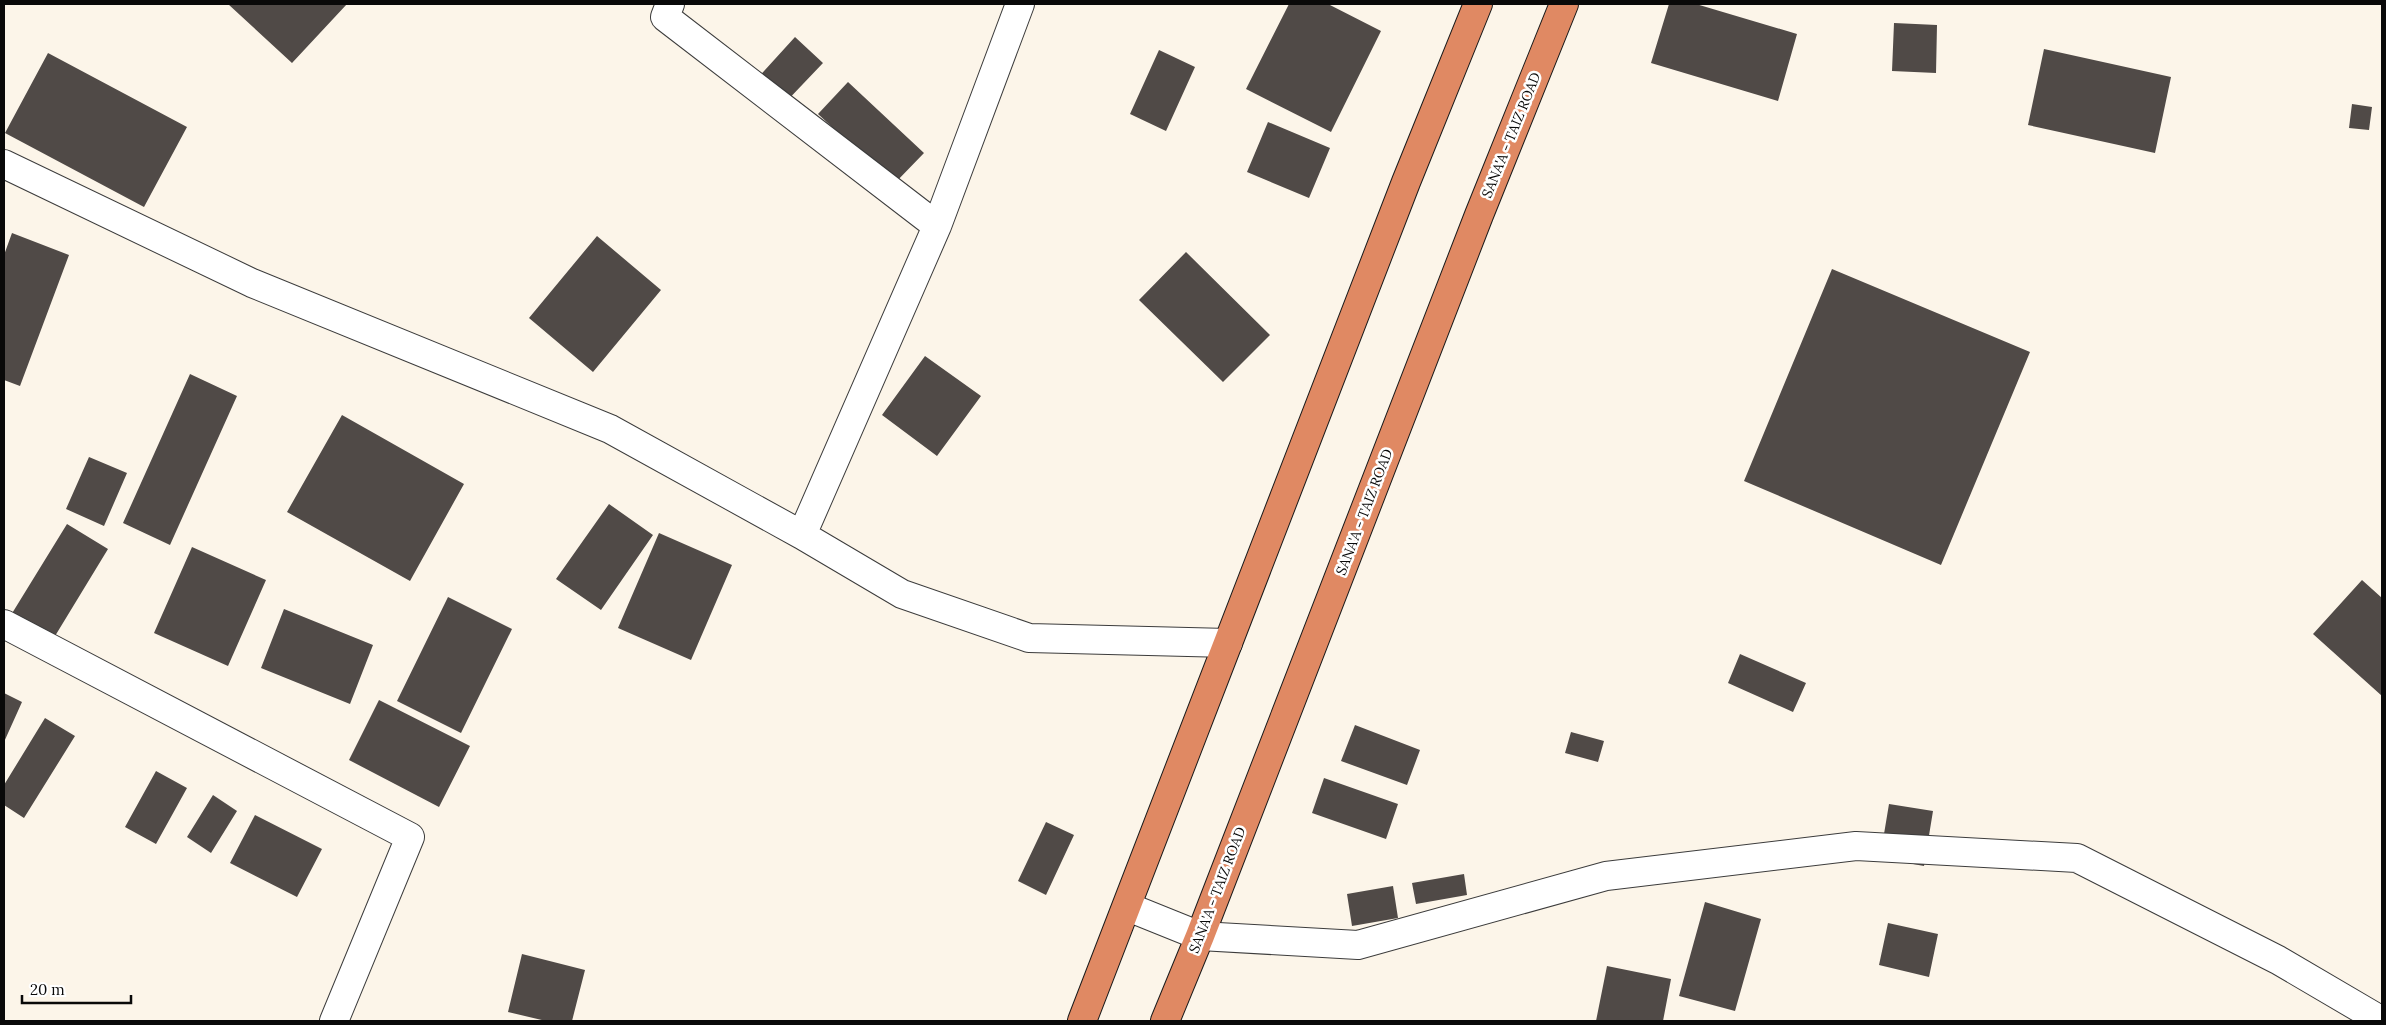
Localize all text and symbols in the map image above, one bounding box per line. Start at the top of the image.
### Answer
street label: SANA'A - TAIZ ROAD [1478,70,1544,200]
street label: SANA'A - TAIZ ROAD [1332,446,1396,578]
street label: SANA'A - TAIZ ROAD [1185,824,1249,956]
scale bar [22,972,131,1004]
text: 20 m [30,980,65,999]

